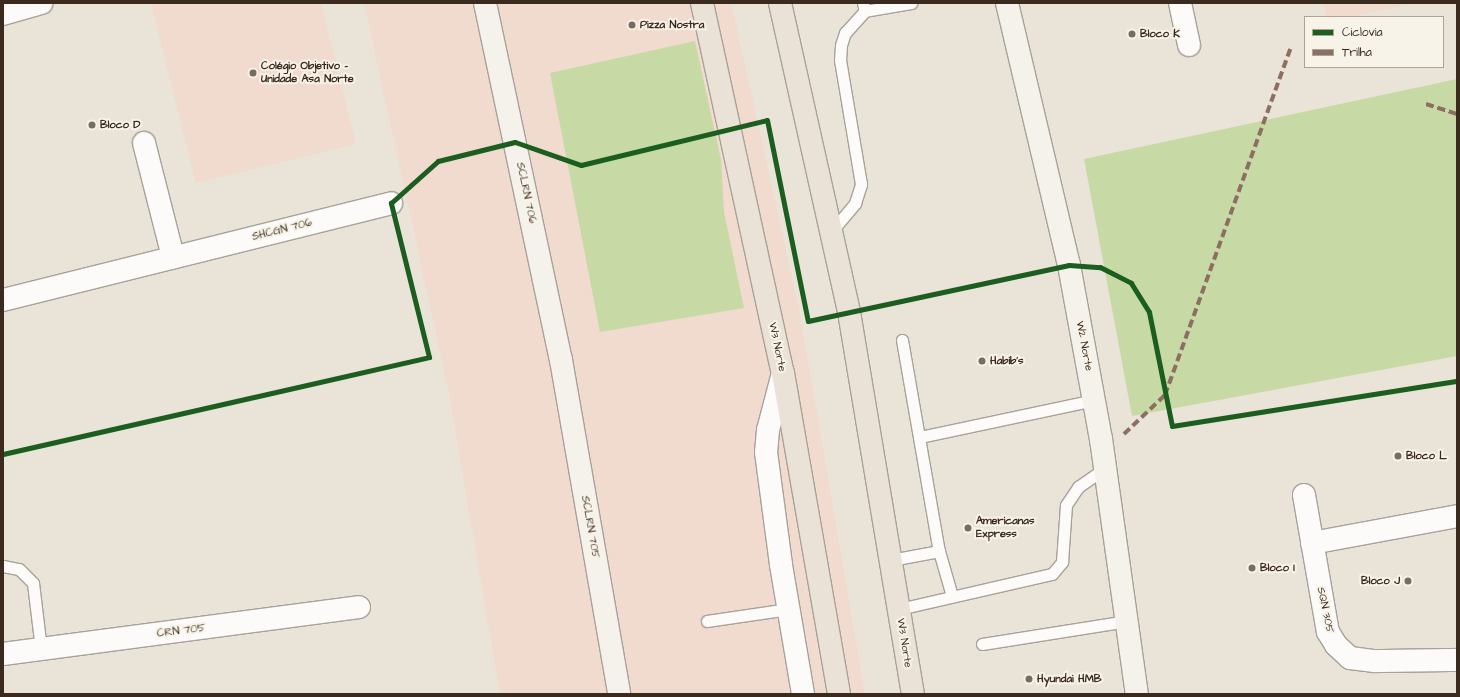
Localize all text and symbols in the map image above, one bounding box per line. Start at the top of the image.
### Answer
legend [1304,16,1444,68]
place label: Pizza Nostra [640,18,704,32]
marker: Pizza Nostra [627,20,637,30]
text: Ciclovia [1342,24,1383,41]
place label: Bloco K [1140,27,1180,41]
marker: Bloco K [1127,29,1137,39]
text: Trilha [1342,44,1372,61]
place label: Colégio Objetivo - Unidade Asa Norte [261,60,354,86]
marker: Colégio Objetivo - Unidade Asa Norte [248,68,258,78]
place label: Bloco D [100,118,140,132]
marker: Bloco D [87,120,97,130]
street label: SCLRN 706 [513,161,539,225]
street label: SHCGN 706 [251,216,313,244]
street label: W2 Norte [1073,320,1095,372]
street label: W3 Norte [765,321,789,373]
place label: Habib's [990,354,1024,368]
marker: Habib's [977,356,987,366]
place label: Bloco L [1406,449,1447,463]
marker: Bloco L [1393,451,1403,461]
street label: SCLRN 705 [578,495,602,559]
place label: Americanas Express [976,515,1034,541]
marker: Americanas Express [963,523,973,533]
place label: Bloco I [1260,561,1295,575]
marker: Bloco I [1247,563,1257,573]
place label: Bloco J [1361,574,1400,588]
marker: Bloco J [1403,576,1413,586]
street label: SQN 305 [1314,586,1336,634]
street label: W3 Norte [894,617,914,669]
street label: CRN 705 [156,621,206,641]
place label: Hyundai HMB [1037,672,1102,686]
marker: Hyundai HMB [1024,674,1034,684]

